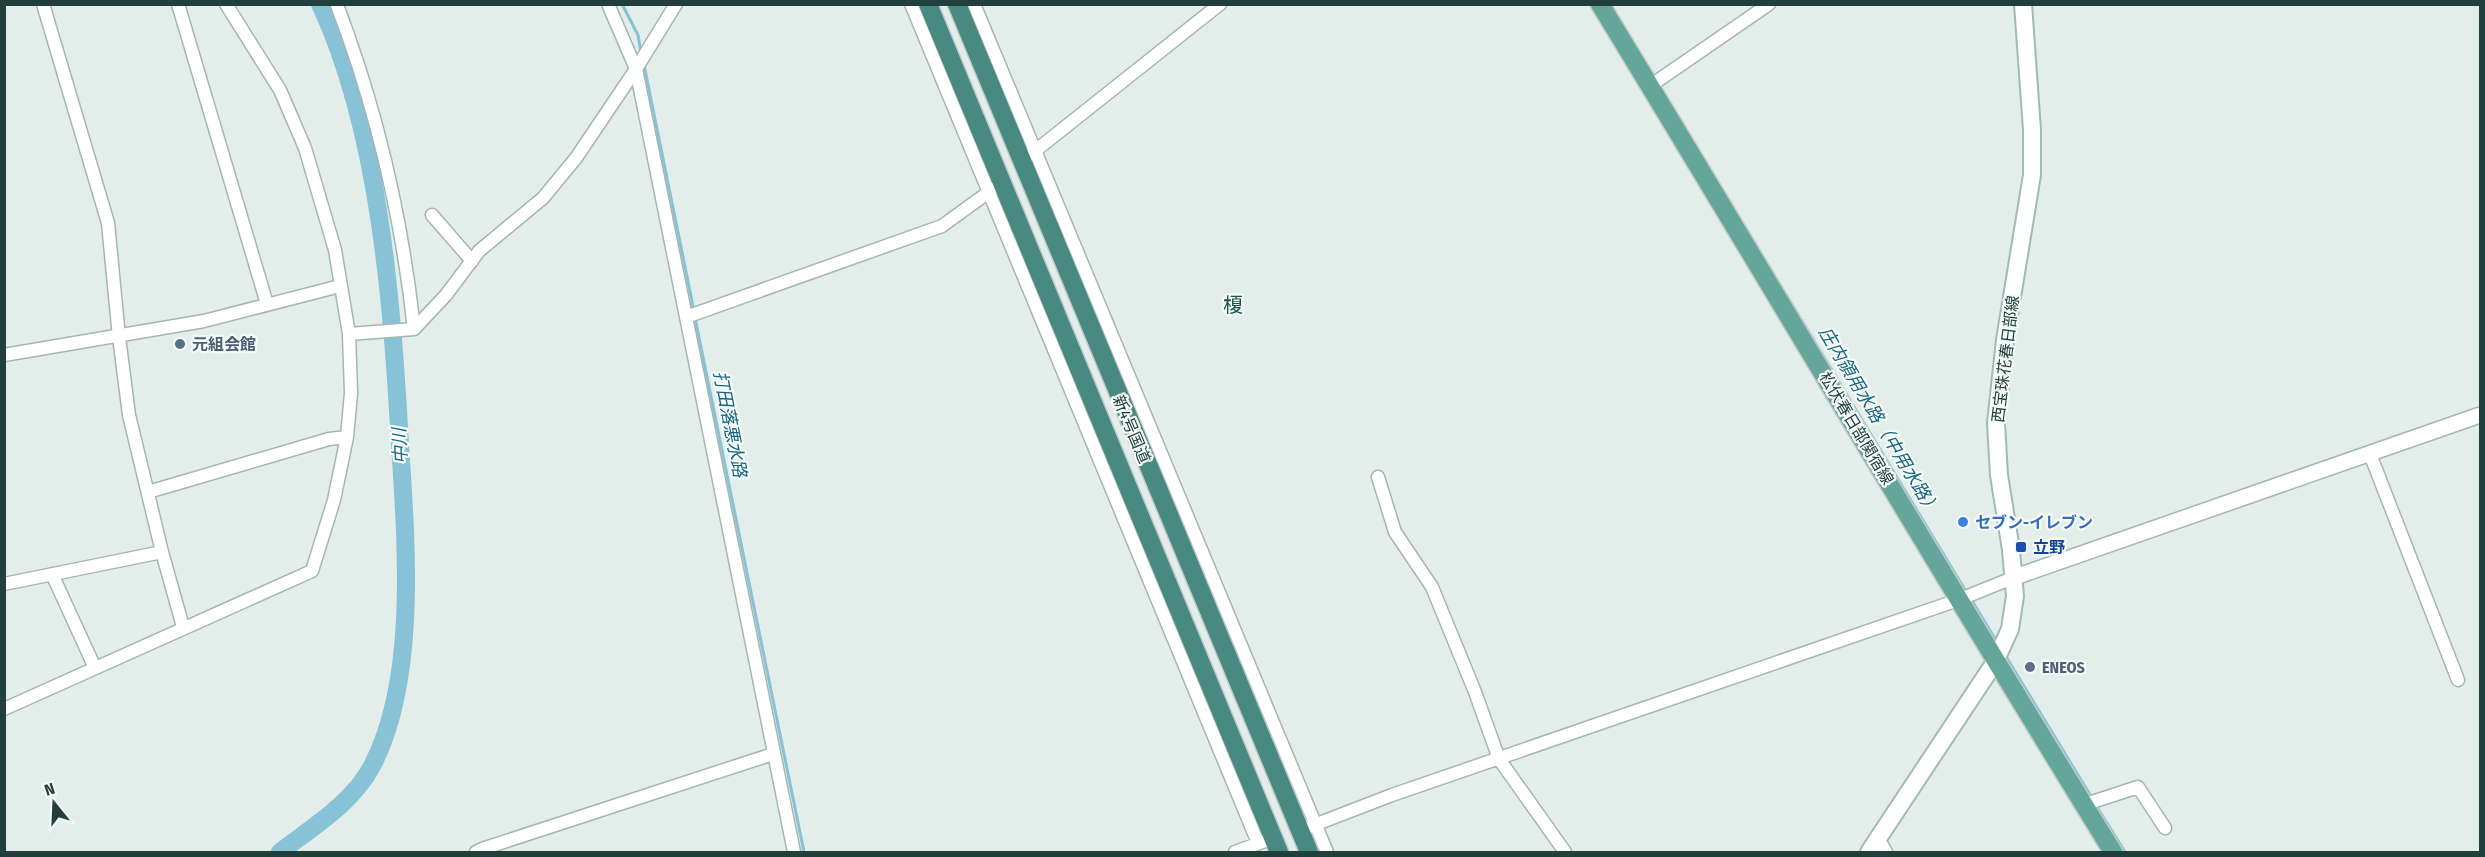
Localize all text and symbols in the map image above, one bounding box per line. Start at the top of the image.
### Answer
district label: 榎 [1223,293,1243,317]
street label: 西宝珠花春日部線 [1988,294,2023,424]
water label: 庄内領用水路（中用水路） [1814,323,1944,519]
place label: 元組会館 [192,335,256,354]
marker: 元組会館 [173,337,187,351]
street label: 松伏春日部関宿線 [1815,368,1898,488]
water label: 打田落悪水路 [709,369,751,481]
street label: 新4号国道 [1109,392,1154,466]
water label: 中川 [388,425,412,465]
place label: セブン-イレブン [1975,513,2093,532]
marker: セブン-イレブン [1956,515,1970,529]
place label: 立野 [2033,538,2065,557]
marker: 立野 [2014,540,2028,554]
place label: ENEOS [2042,658,2085,677]
marker: ENEOS [2023,660,2037,674]
north arrow [24,773,84,833]
text: N [42,779,57,800]

